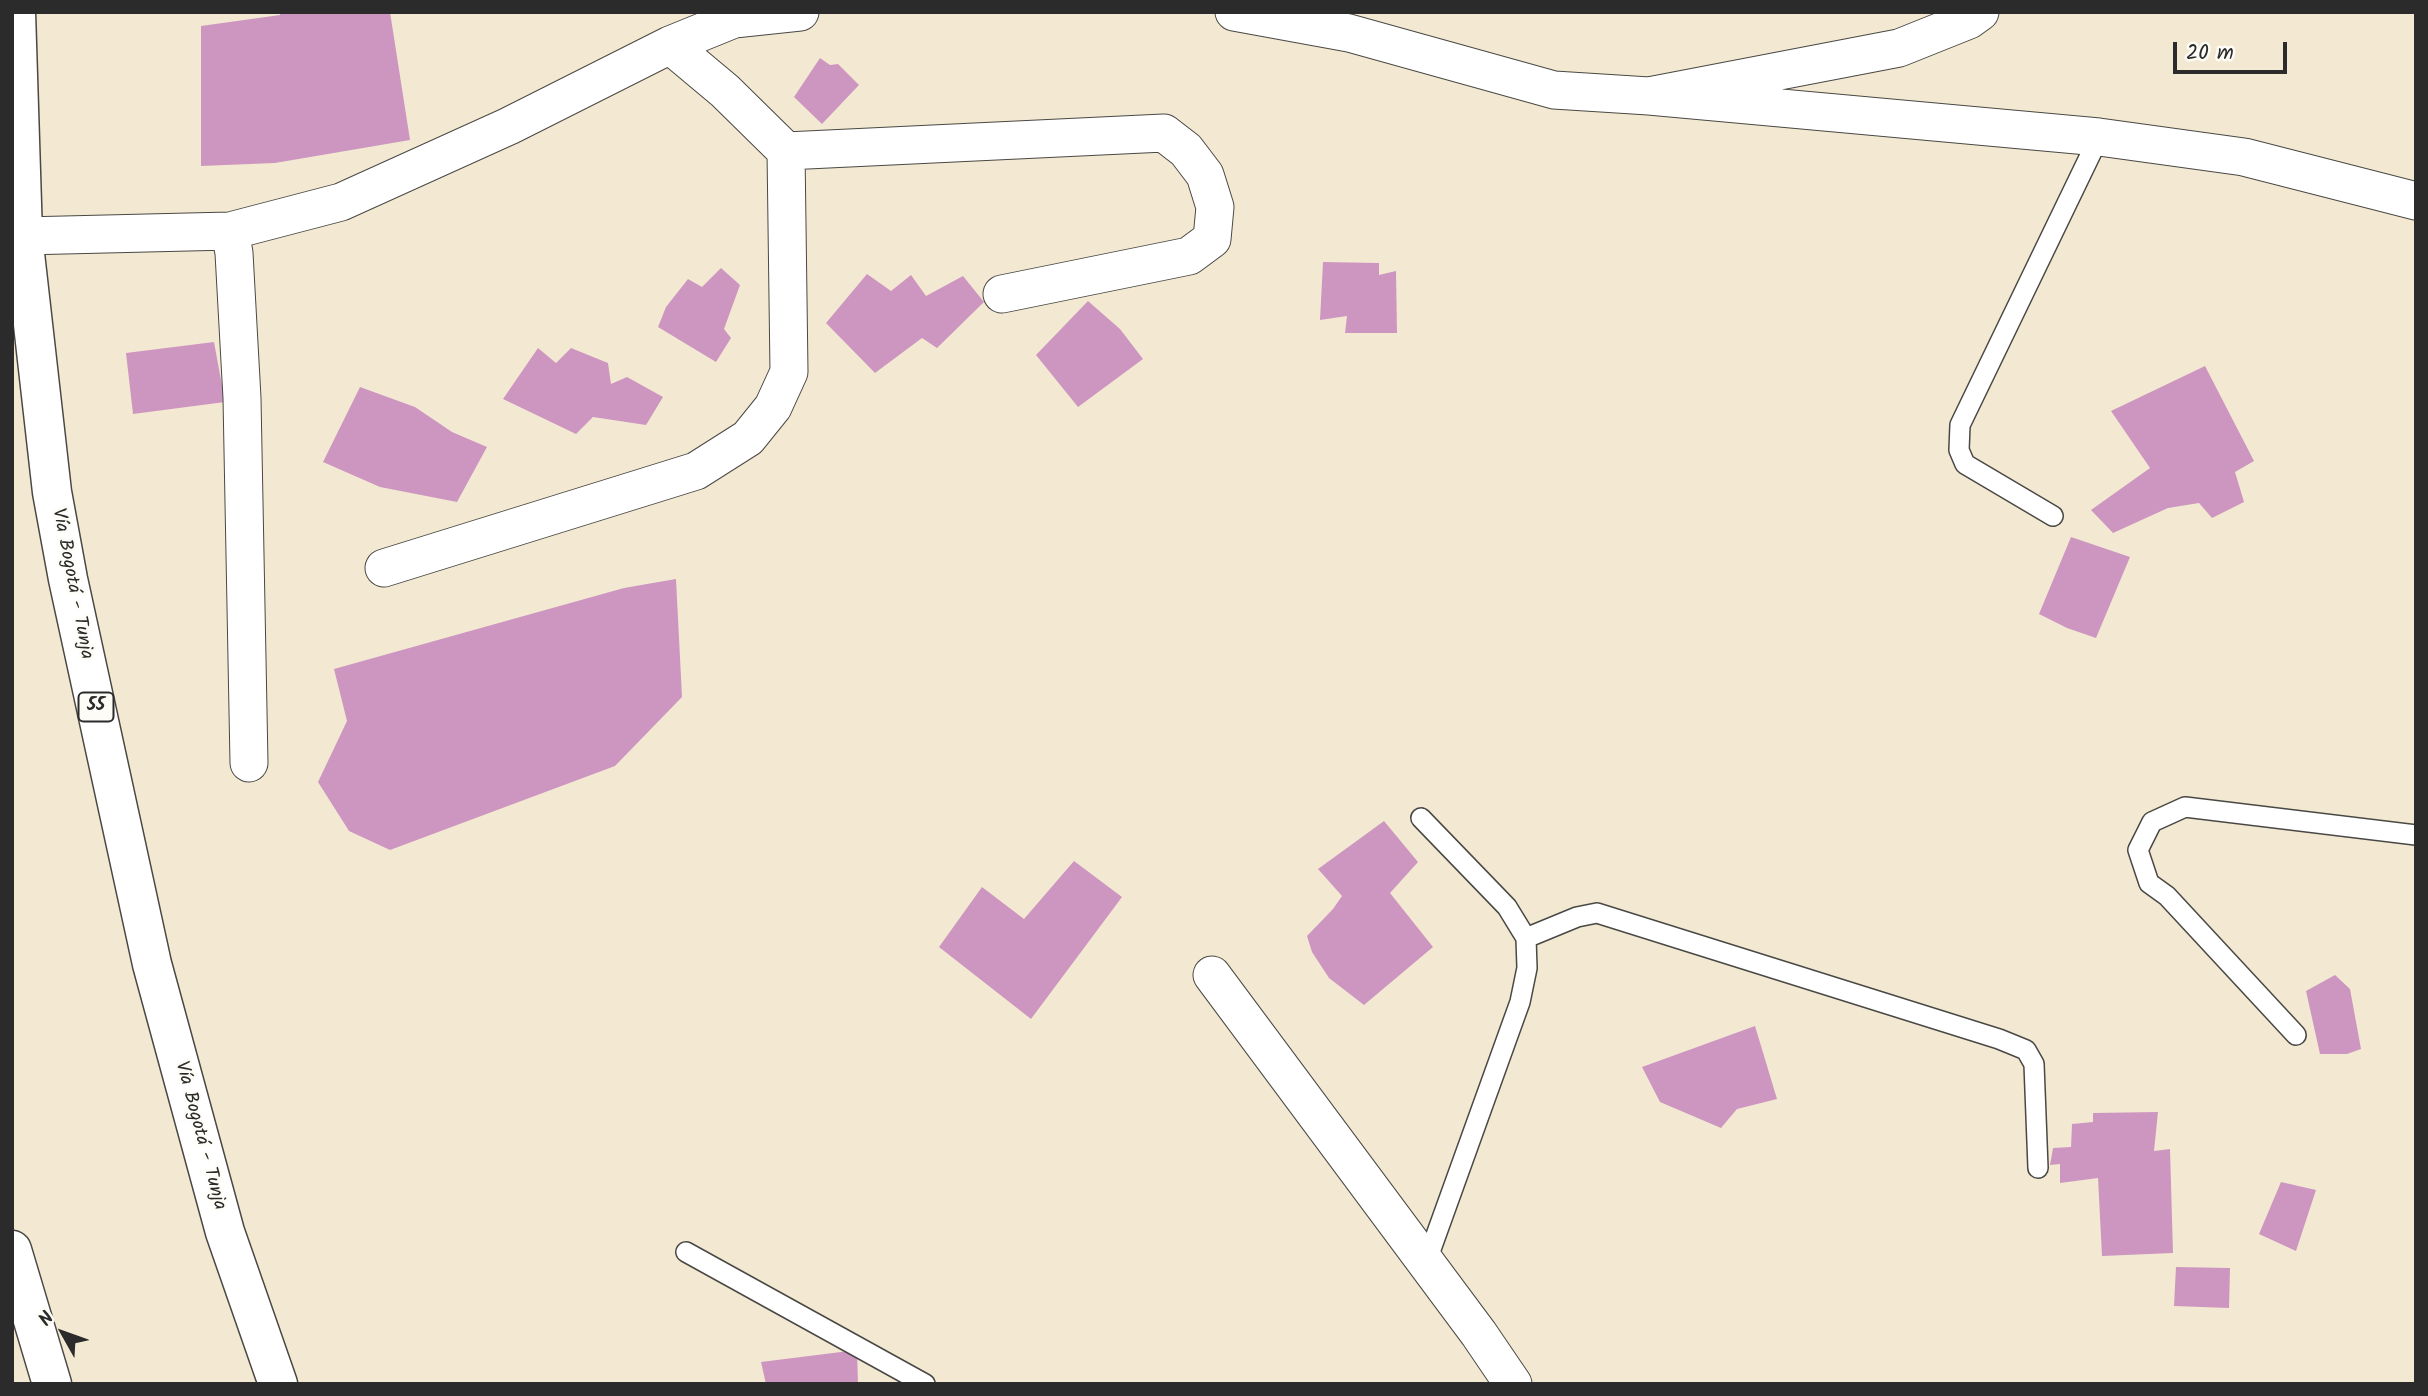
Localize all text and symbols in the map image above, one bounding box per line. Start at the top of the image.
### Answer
scale bar [2176,28,2290,72]
text: 20 m [2186,37,2234,70]
street label: Vía Bogotá - Tunja [45,507,97,661]
road number: 55 [78,692,114,722]
street label: Vía Bogotá - Tunja [168,1059,230,1213]
north arrow [28,1298,98,1368]
text: N [32,1305,62,1334]

